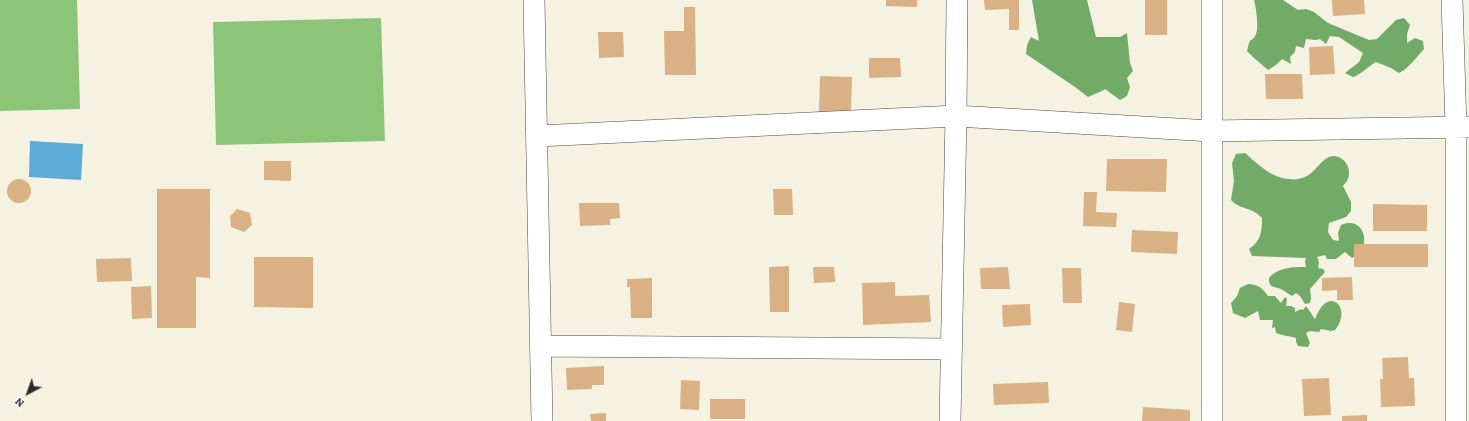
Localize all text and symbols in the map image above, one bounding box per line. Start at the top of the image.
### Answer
north arrow [8,373,48,413]
text: N [12,394,28,411]

